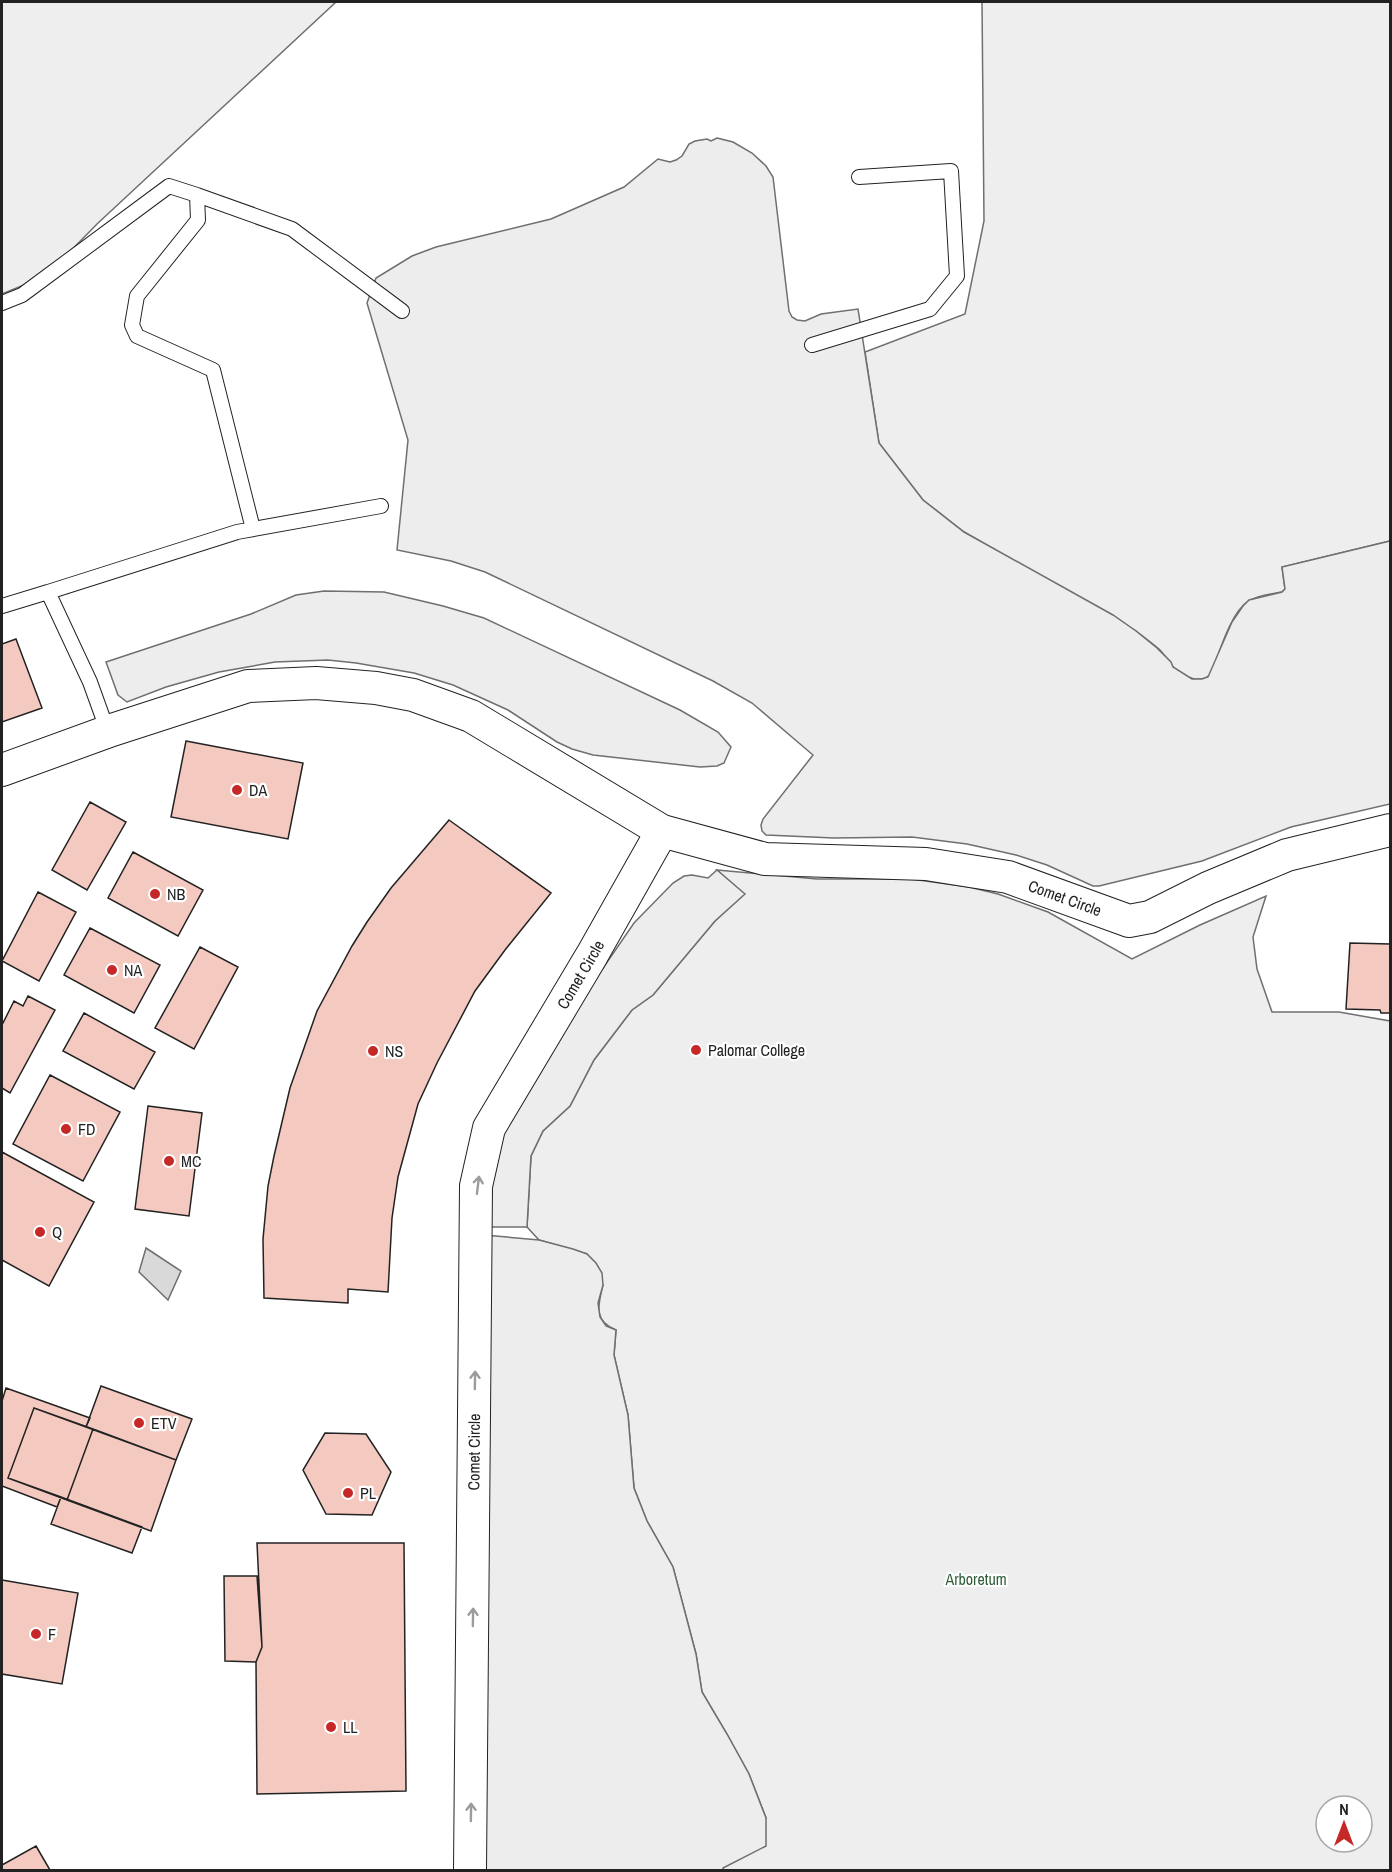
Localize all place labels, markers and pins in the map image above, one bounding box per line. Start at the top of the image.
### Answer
place label: DA [249,779,267,801]
marker: DA [230,783,244,797]
place label: NB [167,883,185,905]
marker: NB [148,887,162,901]
place label: NA [124,959,142,981]
marker: NA [105,963,119,977]
place label: Palomar College [708,1039,805,1061]
place label: NS [385,1040,403,1062]
marker: Palomar College [689,1043,703,1057]
marker: NS [366,1044,380,1058]
place label: FD [78,1118,96,1140]
marker: FD [59,1122,73,1136]
place label: MC [181,1150,201,1172]
marker: MC [162,1154,176,1168]
place label: Q [52,1221,62,1243]
marker: Q [33,1225,47,1239]
place label: ETV [151,1412,177,1434]
marker: ETV [132,1416,146,1430]
place label: PL [360,1482,377,1504]
marker: PL [341,1486,355,1500]
place label: F [48,1623,56,1645]
marker: F [29,1627,43,1641]
place label: LL [343,1716,358,1738]
marker: LL [324,1720,338,1734]

